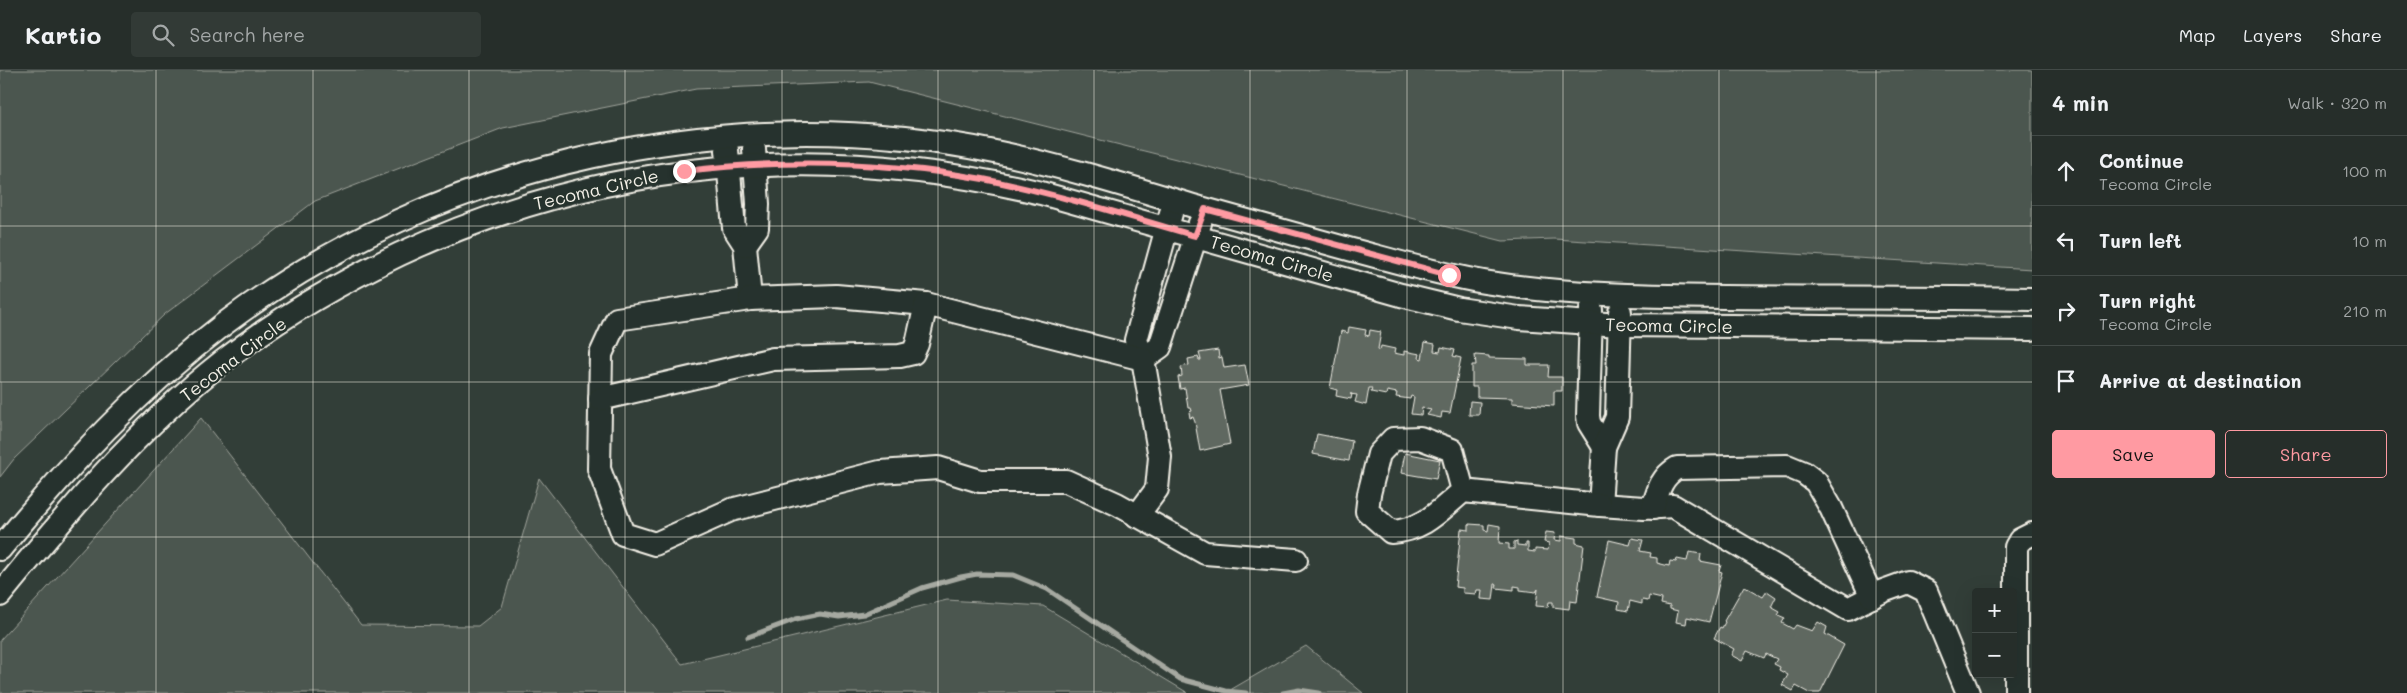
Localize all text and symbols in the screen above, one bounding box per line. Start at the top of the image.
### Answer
search box [131,12,481,57]
text: Kartio [25,19,101,50]
icon: search [149,21,177,49]
text: Search here [189,22,305,47]
text: Map [2179,23,2215,47]
text: Layers [2243,23,2302,47]
text: Share [2330,23,2382,47]
text: 4 min [2052,89,2109,116]
text: Walk · 320 m [2287,92,2387,113]
text: Continue [2099,148,2184,173]
icon: ahead [2052,157,2080,185]
route end [673,160,696,183]
text: 100 m [2342,160,2387,181]
street label: Tecoma Circle [531,163,661,215]
text: Tecoma Circle [2099,173,2212,194]
icon: left [2052,227,2080,255]
text: Turn left [2099,228,2182,253]
street label: Tecoma Circle [1207,229,1337,287]
text: 10 m [2352,230,2387,251]
route start [1438,264,1461,287]
text: Turn right [2099,288,2196,313]
icon: right [2052,297,2080,325]
text: 210 m [2343,300,2387,321]
street label: Tecoma Circle [175,311,291,407]
street label: Tecoma Circle [1605,312,1733,338]
text: Tecoma Circle [2099,313,2212,334]
icon: arrive [2052,367,2080,395]
text: Arrive at destination [2099,368,2302,393]
button: Save [2052,430,2215,478]
button: Share [2225,430,2387,478]
map controls [1972,588,2017,678]
button: + [1972,588,2017,633]
button: − [1972,633,2017,678]

